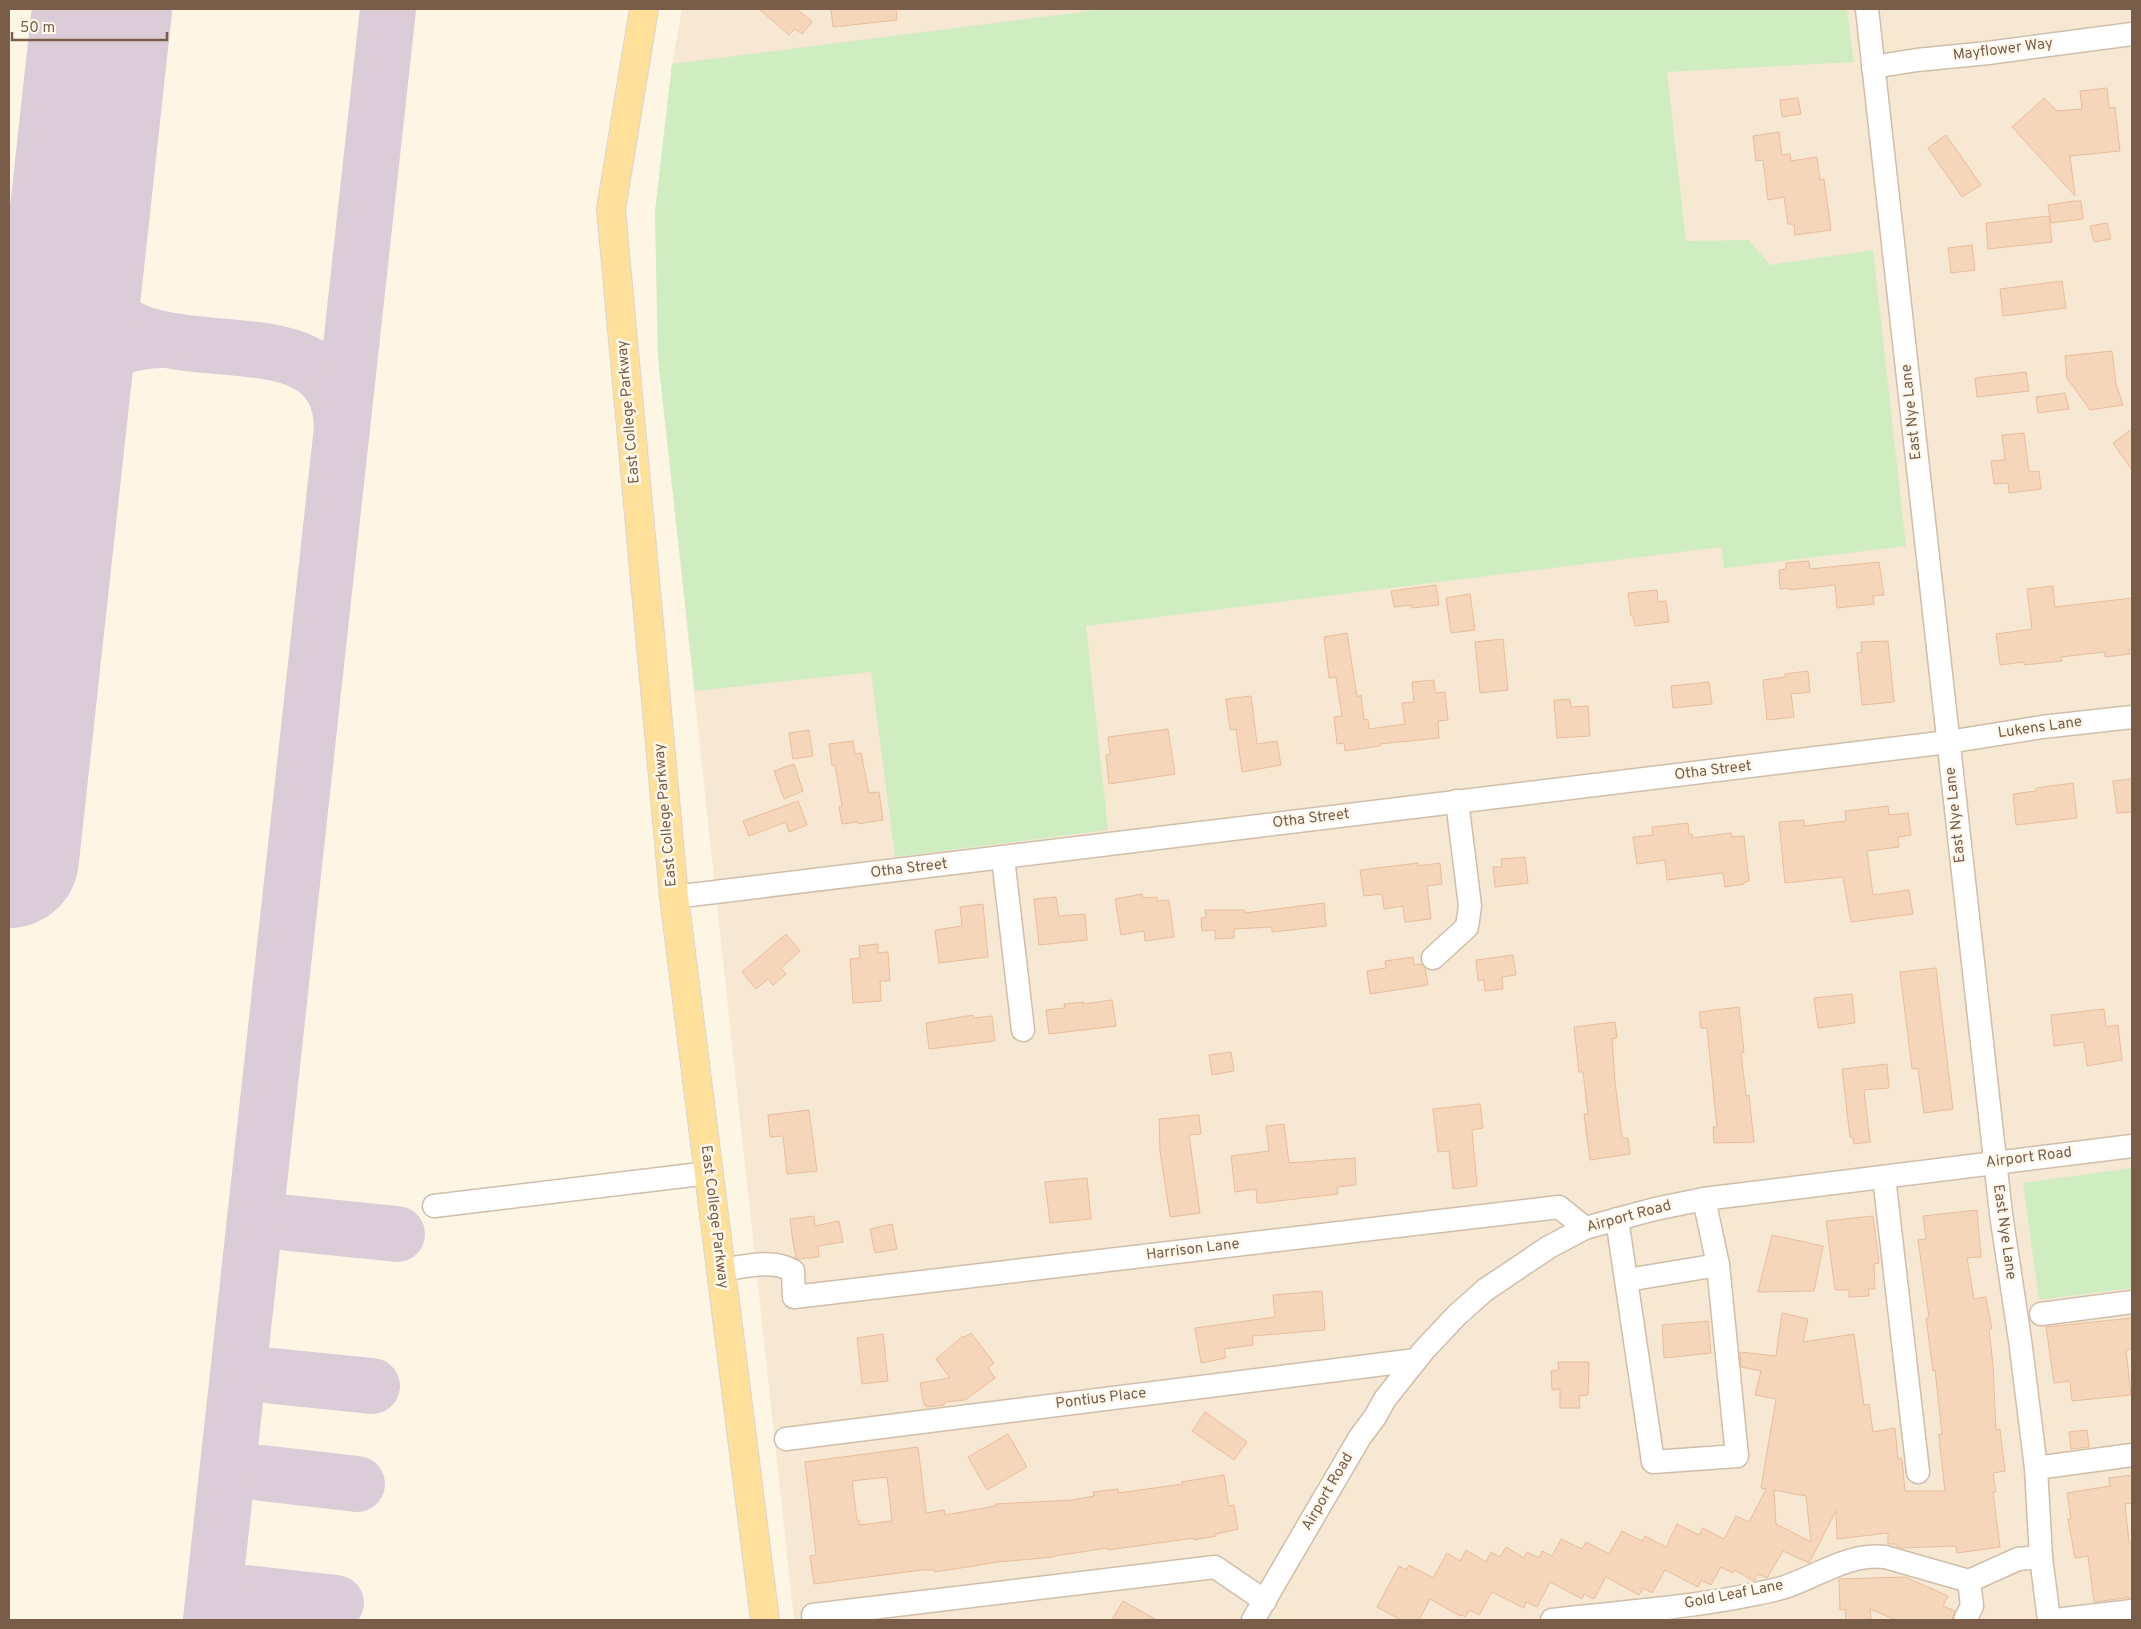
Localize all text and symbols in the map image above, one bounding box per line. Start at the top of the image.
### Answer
scale bar [12,10,168,42]
text: 50 m [20,19,55,38]
street label: Mayflower Way [1952,34,2054,66]
street label: East College Parkway [613,339,645,485]
street label: East Nye Lane [1898,363,1926,461]
street label: Lukens Lane [1997,713,2083,743]
street label: East College Parkway [650,742,682,888]
street label: Otha Street [1673,757,1753,785]
street label: East Nye Lane [1942,766,1970,864]
street label: Otha Street [1271,805,1351,833]
street label: Otha Street [869,855,949,883]
street label: Airport Road [1985,1143,2073,1173]
street label: East College Parkway [696,1144,732,1290]
street label: East Nye Lane [1988,1183,2020,1281]
street label: Airport Road [1585,1197,1673,1237]
street label: Harrison Lane [1145,1235,1241,1265]
street label: Pontius Place [1054,1384,1148,1414]
street label: Airport Road [1298,1450,1358,1534]
street label: Gold Leaf Lane [1683,1576,1785,1614]

